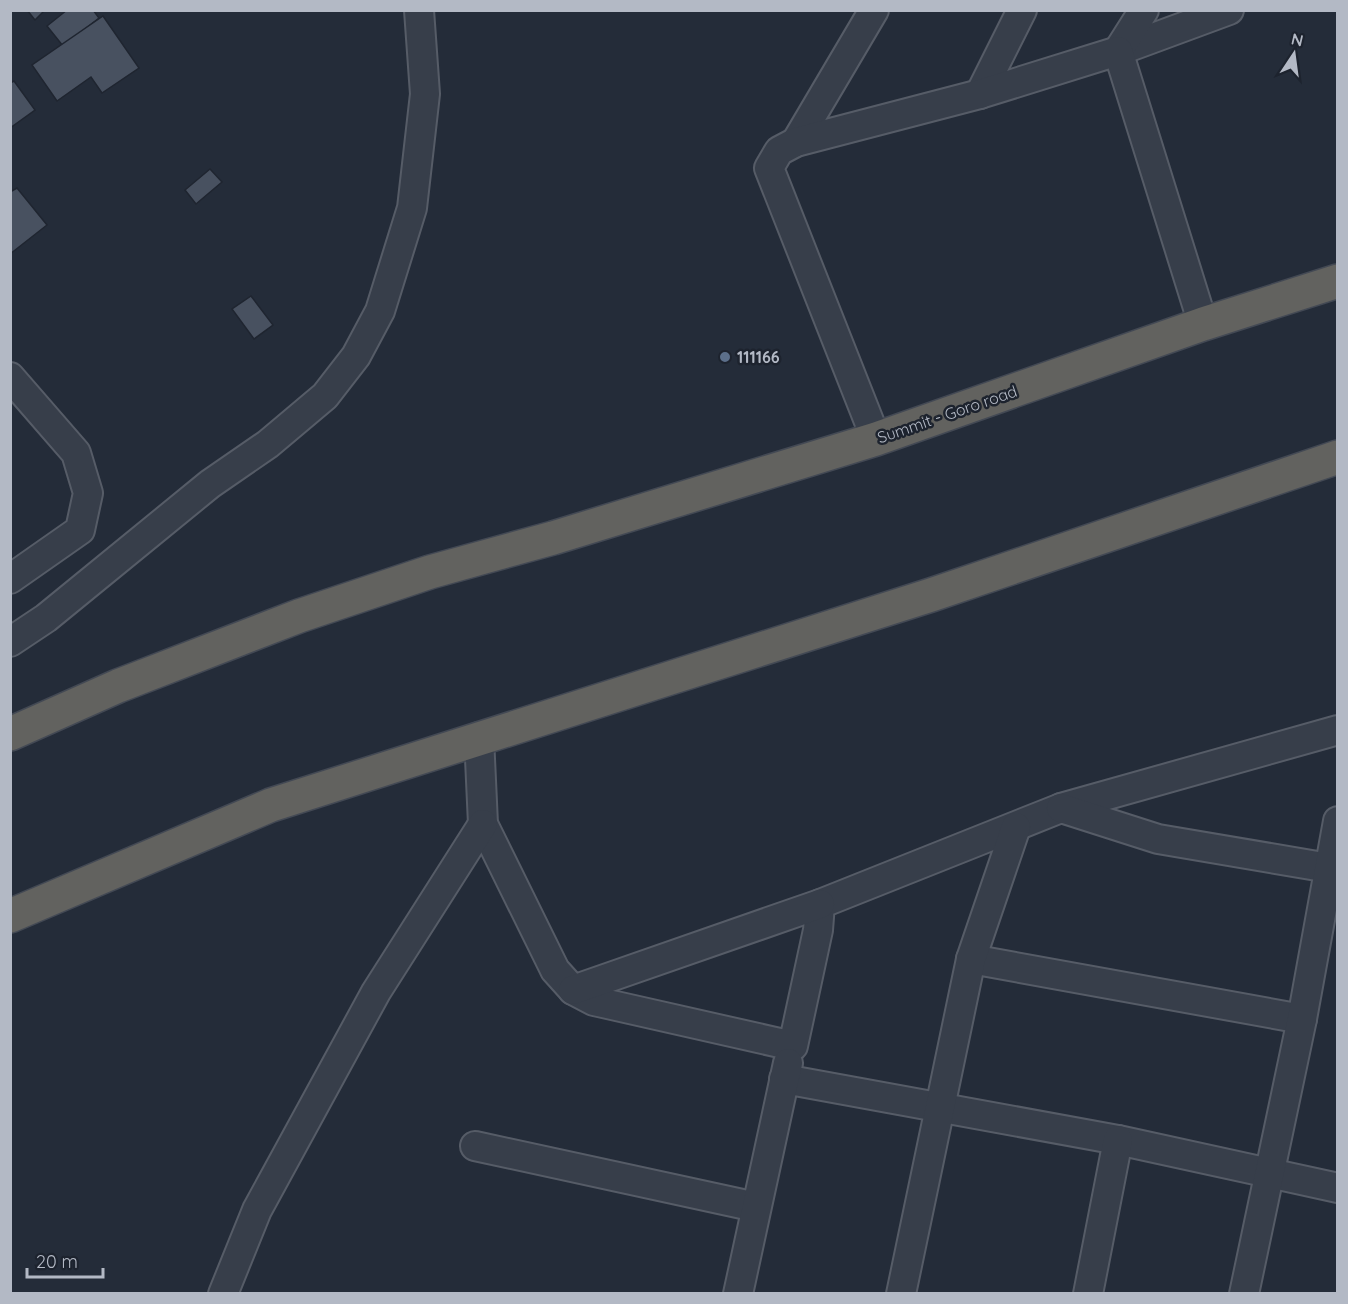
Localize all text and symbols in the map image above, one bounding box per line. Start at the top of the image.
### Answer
north arrow [1264,24,1324,84]
text: N [1289,28,1305,50]
place label: 111166 [737,347,780,367]
marker: 111166 [718,350,732,364]
street label: Summit - Goro road [874,381,1020,447]
scale bar [27,1241,104,1279]
text: 20 m [36,1250,78,1273]

